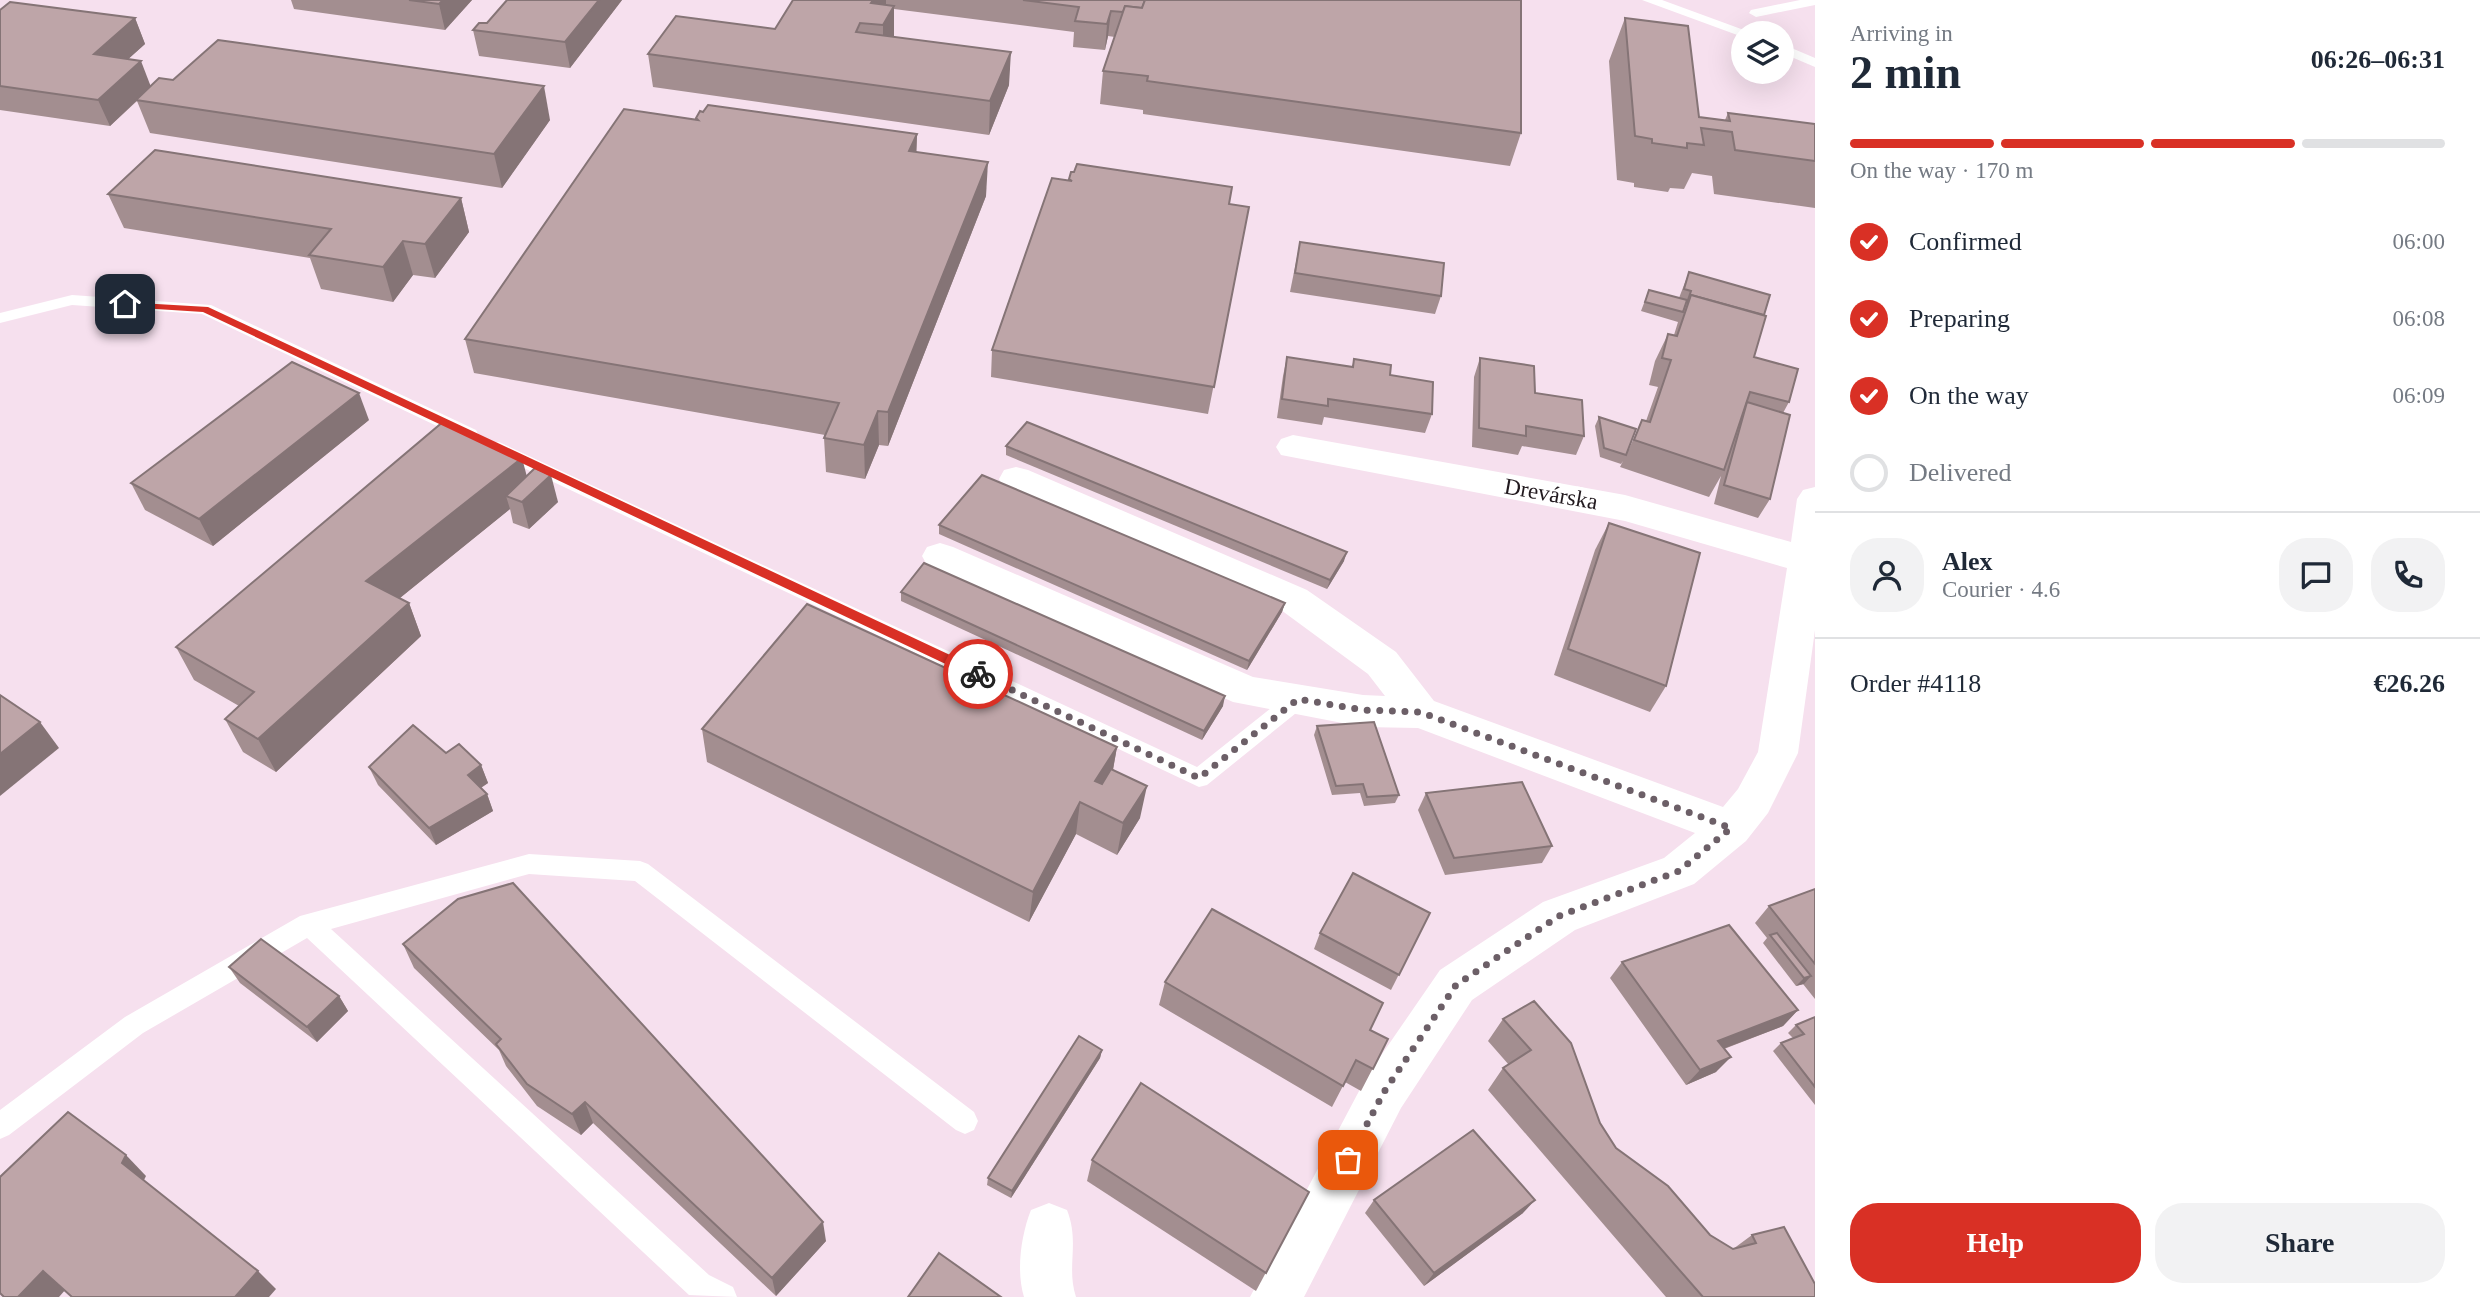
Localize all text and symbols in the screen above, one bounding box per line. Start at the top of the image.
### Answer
map controls [1731,21,1794,84]
button: layers [1731,21,1794,84]
text: Arriving in [1850,21,1953,46]
text: 06:26–06:31 [2311,45,2445,74]
text: 2 min [1850,47,1961,98]
text: On the way · 170 m [1850,158,2033,183]
icon: check [1850,223,1888,261]
text: Confirmed [1909,227,2022,256]
text: 06:00 [2393,229,2445,254]
pin [95,274,155,334]
icon: home [106,285,144,323]
icon: check [1850,300,1888,338]
text: Preparing [1909,304,2010,333]
text: 06:08 [2393,306,2445,331]
icon: check [1850,377,1888,415]
text: On the way [1909,381,2029,410]
text: 06:09 [2393,383,2445,408]
text: Delivered [1909,458,2012,487]
street label: Drevárska [1502,473,1600,515]
button: person [1850,538,1924,612]
button: chat [2279,538,2353,612]
button: phone [2371,538,2445,612]
text: Alex [1942,547,1993,576]
text: Courier · 4.6 [1942,577,2060,602]
courier [943,639,1013,709]
icon: bike [959,655,997,693]
text: Order #4118 [1850,669,1981,698]
text: €26.26 [2374,669,2445,698]
pin [1318,1130,1378,1190]
icon: bag [1329,1141,1367,1179]
button: Help [1850,1203,2141,1283]
button: Share [2155,1203,2445,1283]

